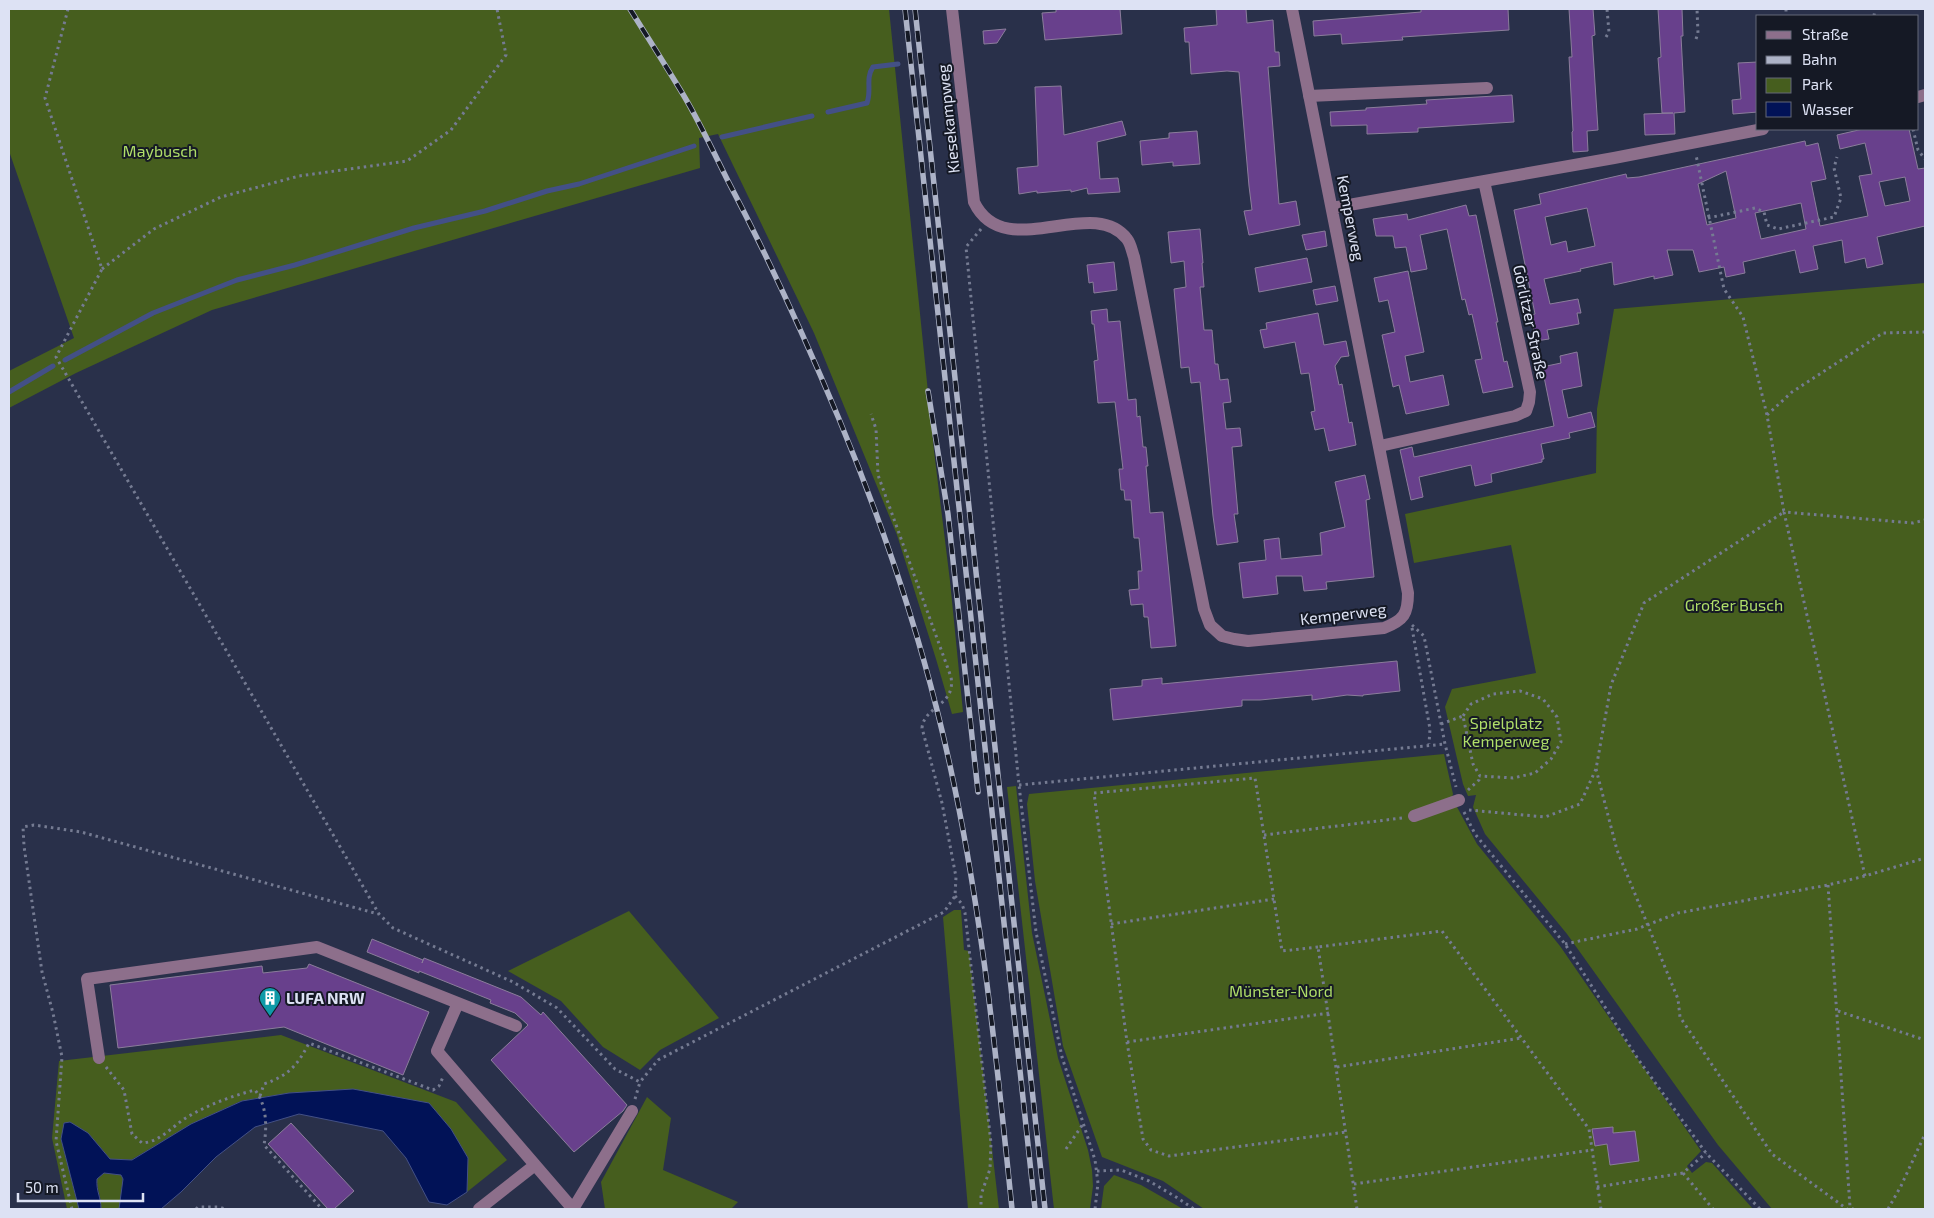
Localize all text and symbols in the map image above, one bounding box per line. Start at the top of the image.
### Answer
legend [1756,15,1919,130]
text: Straße [1802,25,1848,43]
text: Bahn [1802,50,1837,68]
street label: Kiesekampweg [932,64,963,175]
text: Park [1802,75,1833,93]
text: Wasser [1802,100,1854,118]
park label: Maybusch [123,141,197,160]
street label: Kemperweg [1334,173,1369,262]
street label: Görlitzer Straße [1510,263,1553,381]
park label: Großer Busch [1685,595,1783,614]
street label: Kemperweg [1299,599,1387,628]
park label: Spielplatz Kemperweg [1463,713,1549,750]
park label: Münster-Nord [1229,981,1333,1000]
building icon: LUFA NRW [258,986,282,1017]
place label: LUFA NRW [286,988,365,1007]
scale bar [18,1170,142,1202]
text: 50 m [25,1178,59,1196]

